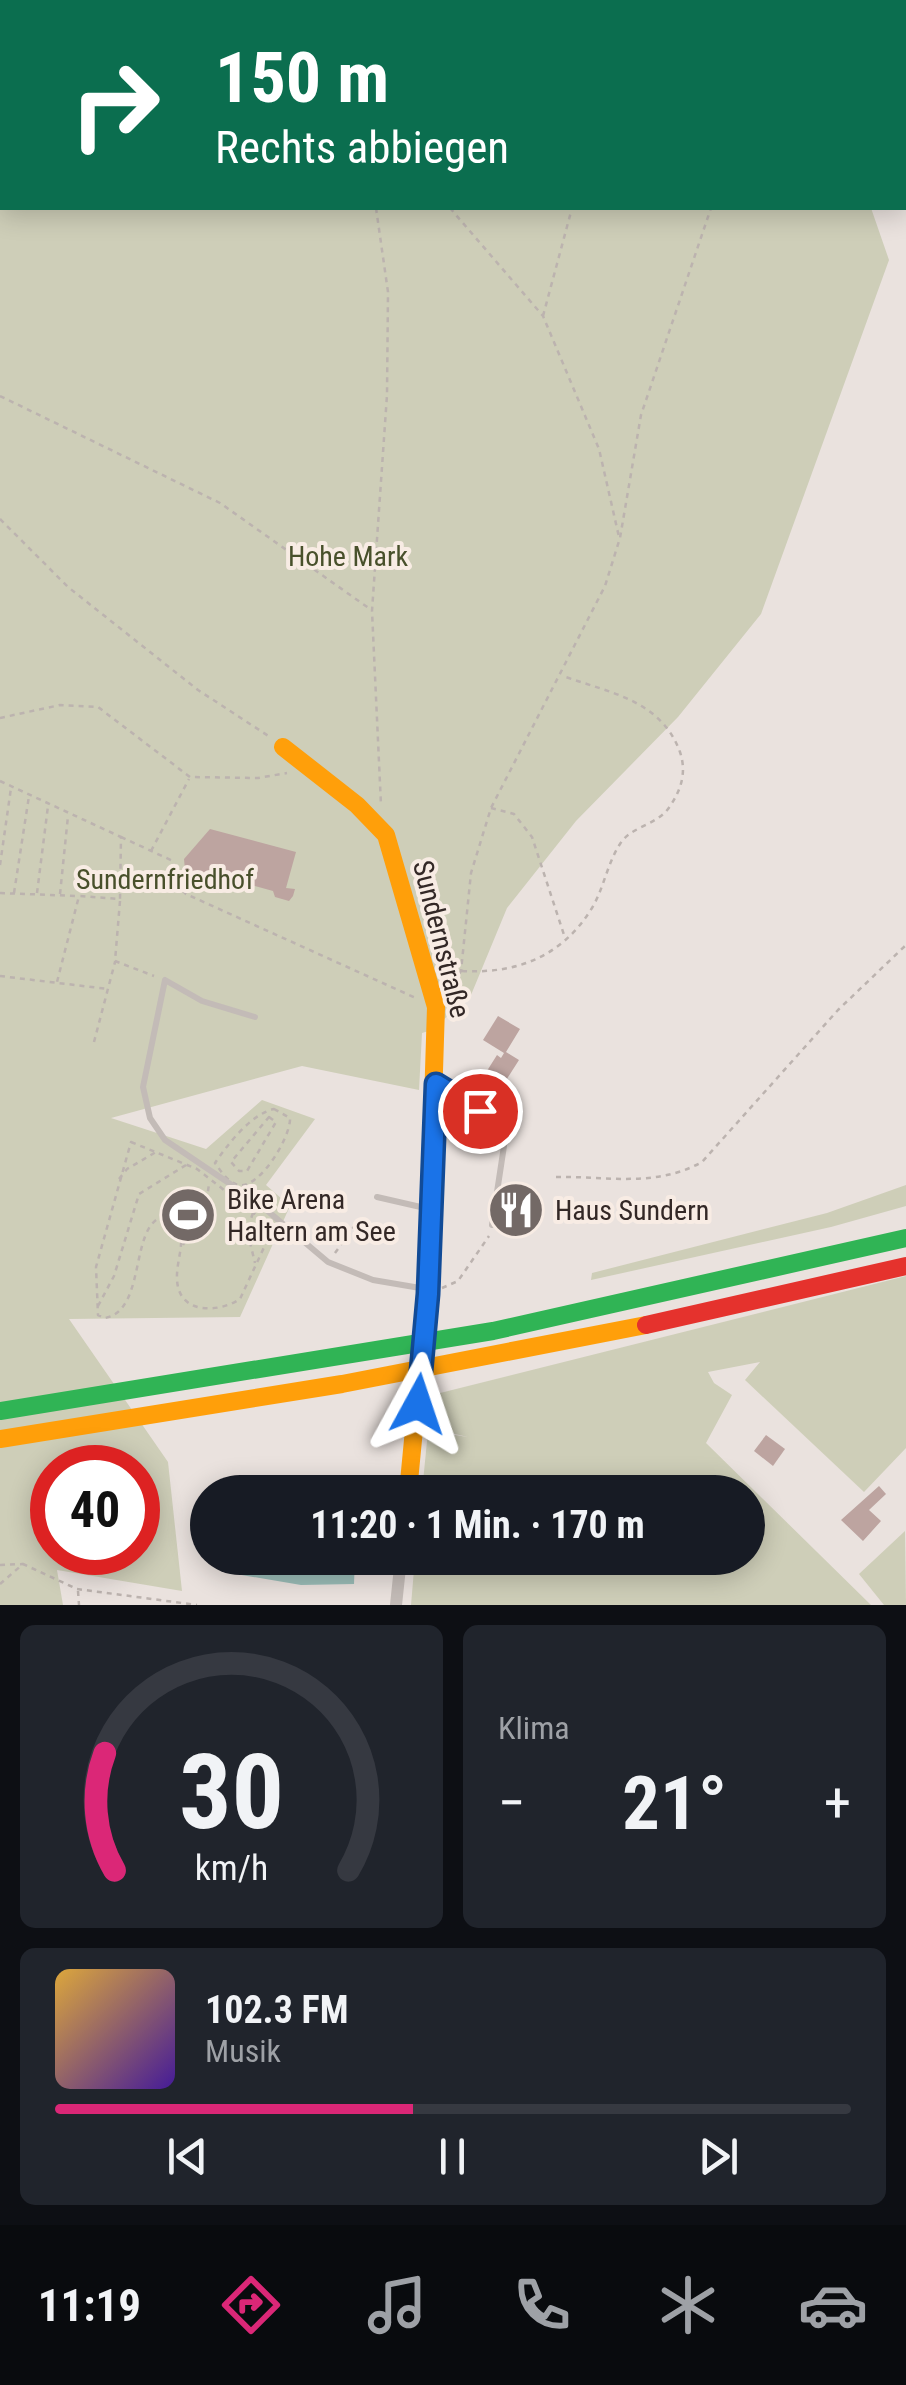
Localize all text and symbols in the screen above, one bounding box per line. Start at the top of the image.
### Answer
text: 150 m [215,37,389,119]
icon: right [50,40,180,170]
text: Rechts abbiegen [215,121,509,174]
park label: Hohe Mark [288,540,408,573]
street label: Sundernstraße [406,857,477,1021]
park label: Sundernfriedhof [76,863,254,896]
pin [438,1069,523,1154]
icon: arrive [453,1084,508,1139]
restaurant icon: Haus Sundern [486,1180,546,1240]
place label: Bike Arena Haltern am See [227,1183,396,1248]
sports icon: Bike Arena Haltern am See [158,1185,218,1245]
place label: Haus Sundern [555,1194,709,1227]
position arrow [366,1352,470,1456]
speed limit sign: 40 [30,1445,160,1575]
text: 11:20 · 1 Min. · 170 m [310,1503,645,1547]
text: Klima [498,1709,570,1747]
text: 30 [179,1732,284,1853]
text: 21° [622,1759,727,1847]
text: − [498,1771,526,1835]
text: + [824,1771,851,1835]
text: km/h [195,1847,268,1889]
text: 102.3 FM [205,1988,349,2032]
text: Musik [205,2032,281,2070]
icon: previous [160,2129,215,2184]
icon: pause [425,2129,480,2184]
icon: next [691,2129,746,2184]
icon: directions [216,2270,286,2340]
icon: music [362,2270,432,2340]
icon: phone [507,2270,577,2340]
icon: climate [653,2270,723,2340]
icon: car [798,2270,868,2340]
text: 11:19 [38,2279,141,2332]

